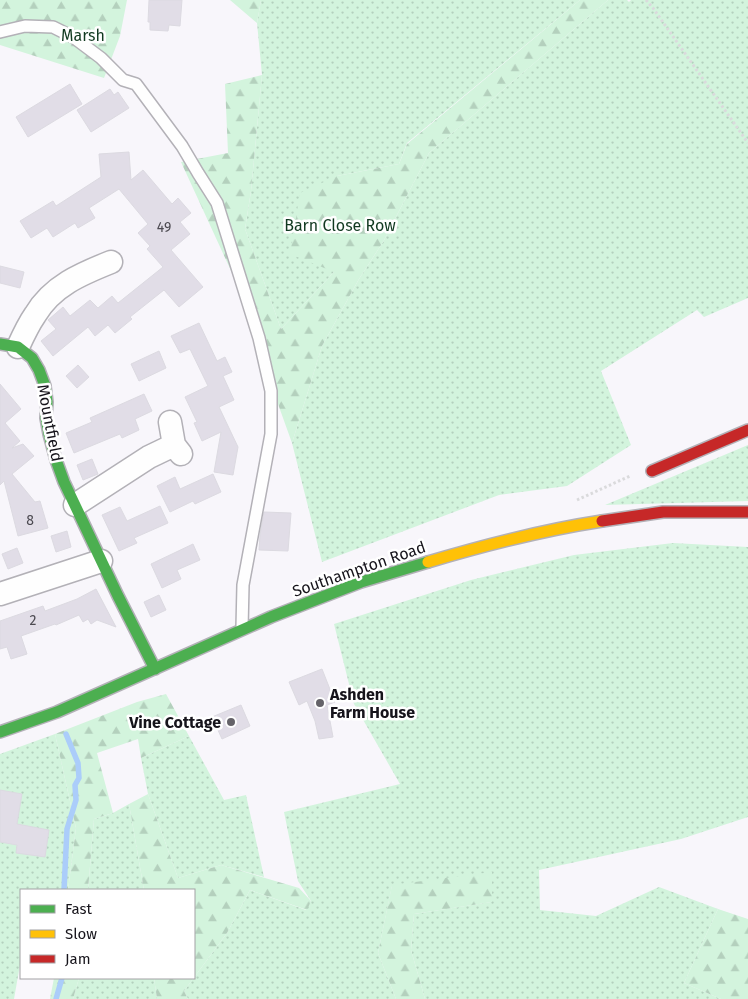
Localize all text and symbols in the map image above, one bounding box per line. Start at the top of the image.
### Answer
park label: Marsh [61,26,105,45]
park label: Barn Close Row [284,216,396,235]
house number: 49 [157,219,171,236]
street label: Mountfield [33,383,67,463]
house number: 8 [26,512,34,529]
street label: Southampton Road [290,537,428,601]
house number: 2 [30,612,37,629]
place label: Ashden Farm House [329,685,415,722]
marker: Ashden Farm House [314,697,326,709]
place label: Vine Cottage [128,713,221,732]
marker: Vine Cottage [225,716,237,728]
legend [20,889,195,979]
text: Fast [65,900,92,918]
text: Slow [65,925,97,943]
text: Jam [65,950,91,968]

